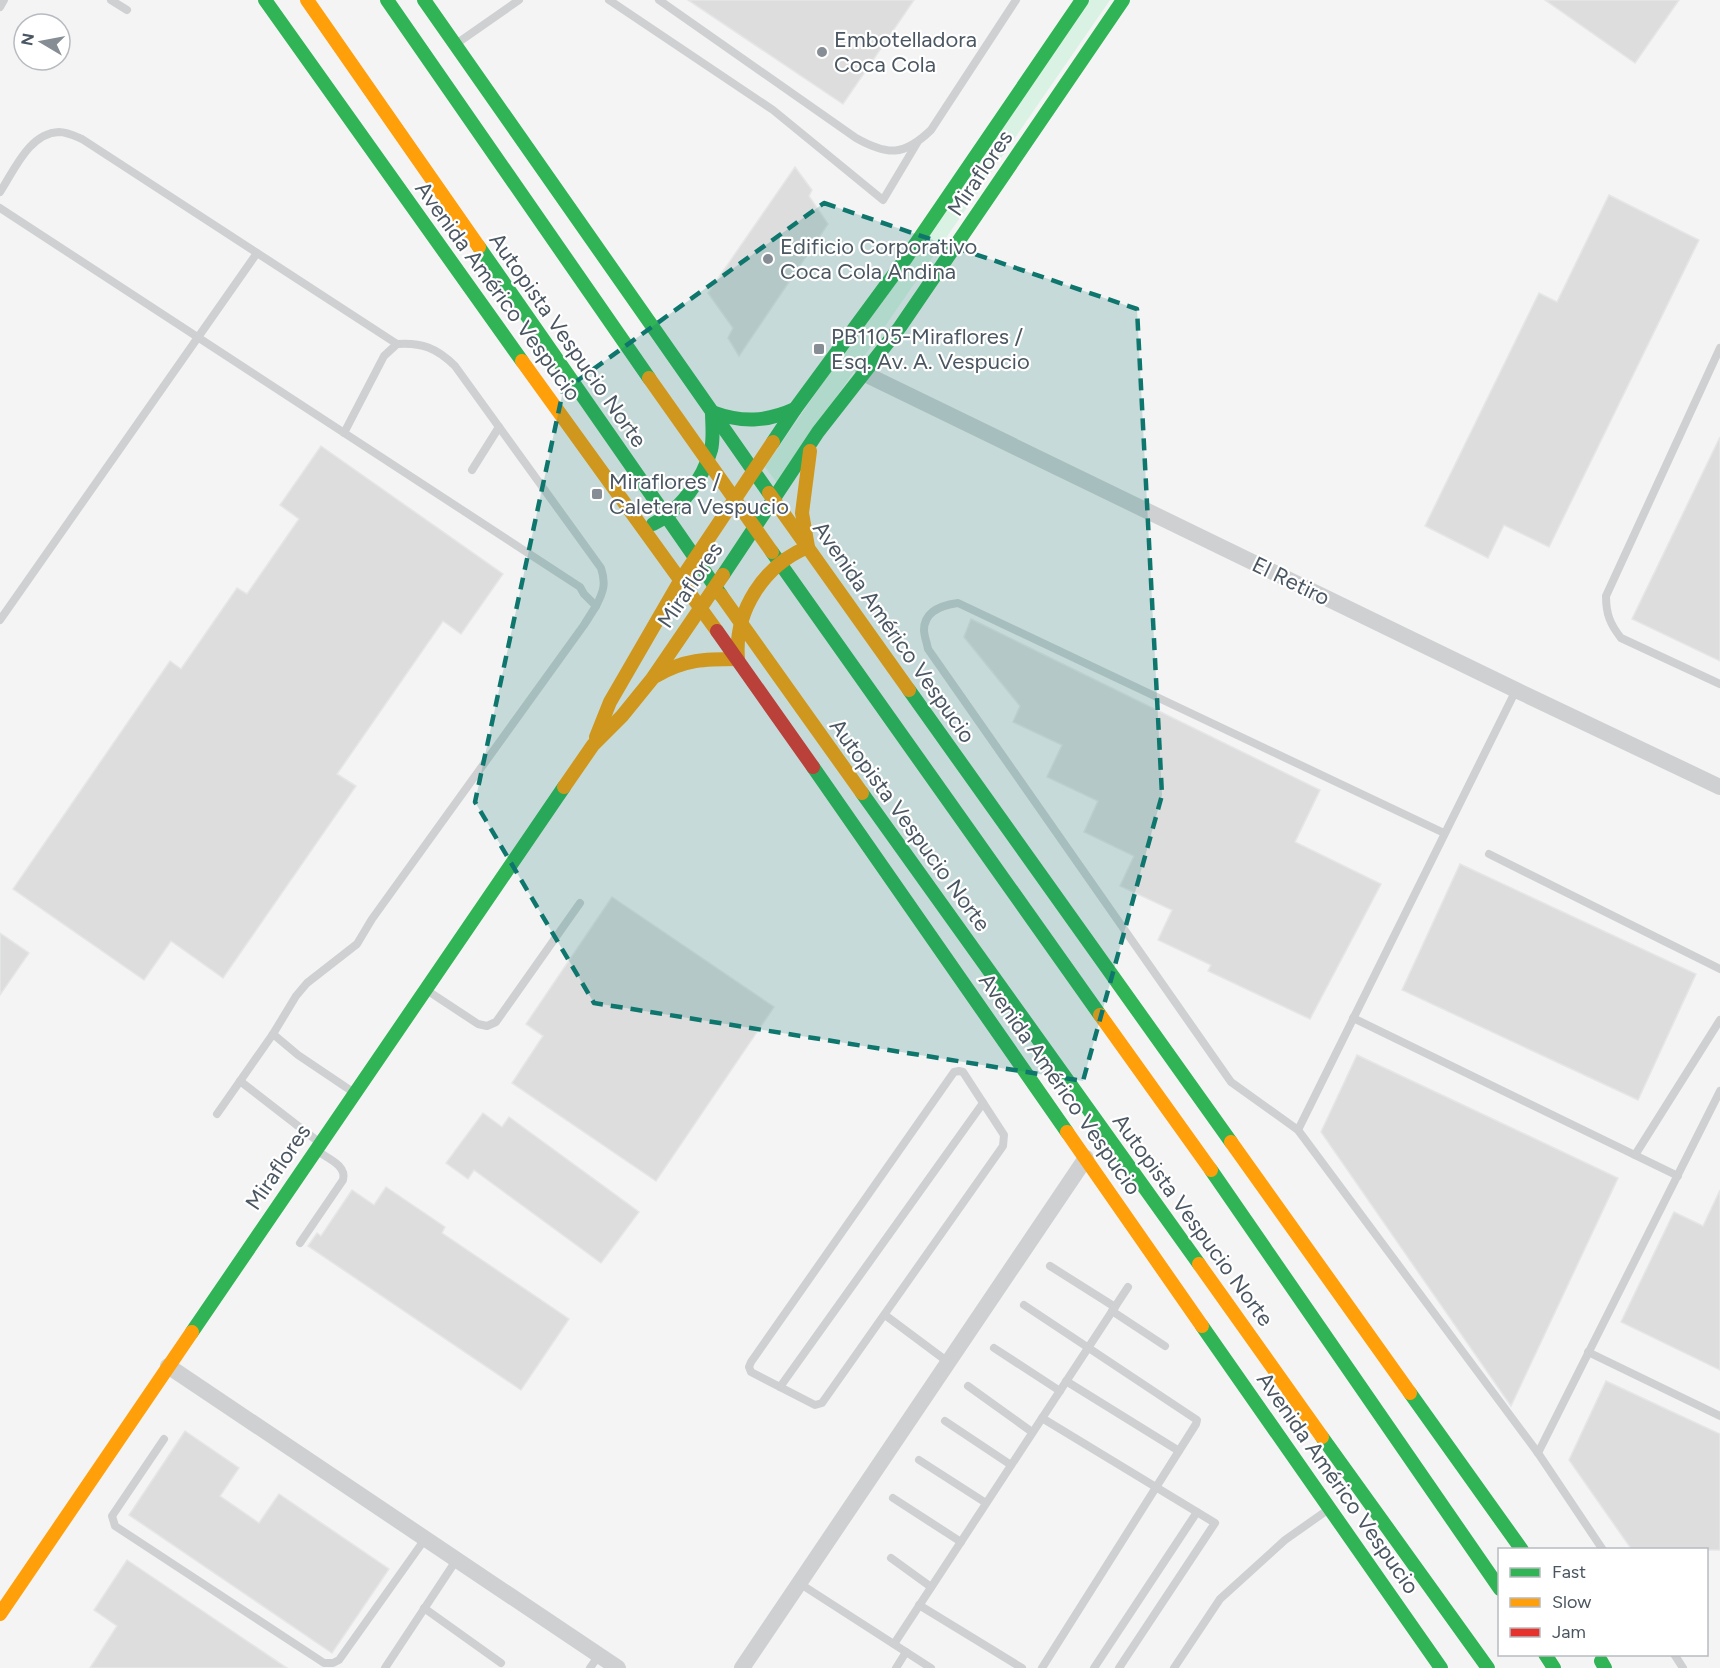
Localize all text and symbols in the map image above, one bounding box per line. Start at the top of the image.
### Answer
north arrow [12,12,72,72]
place label: Embotelladora Coca Cola [834,26,977,78]
text: N [17,32,38,47]
marker: Embotelladora Coca Cola [815,45,829,59]
street label: Miraflores [941,125,1019,221]
street label: Avenida Américo Vespucio [409,176,587,406]
street label: Autopista Vespucio Norte [484,227,652,453]
place label: Edificio Corporativo Coca Cola Andina [780,233,977,285]
marker: Edificio Corporativo Coca Cola Andina [761,252,775,266]
place label: PB1105-Miraflores / Esq. Av. A. Vespucio [831,323,1030,375]
marker: PB1105-Miraflores / Esq. Av. A. Vespucio [812,342,826,356]
place label: Miraflores / Caletera Vespucio [609,468,789,520]
marker: Miraflores / Caletera Vespucio [590,487,604,501]
street label: Avenida Américo Vespucio [807,516,981,748]
street label: Miraflores [651,537,729,633]
street label: El Retiro [1248,551,1334,611]
street label: Autopista Vespucio Norte [824,713,996,937]
street label: Avenida Américo Vespucio [973,968,1147,1200]
street label: Autopista Vespucio Norte [1107,1108,1279,1332]
street label: Miraflores [239,1119,317,1215]
street label: Avenida Américo Vespucio [1251,1367,1425,1599]
legend [1498,1548,1708,1656]
text: Fast [1552,1561,1586,1583]
text: Slow [1552,1591,1591,1613]
text: Jam [1552,1621,1586,1643]

